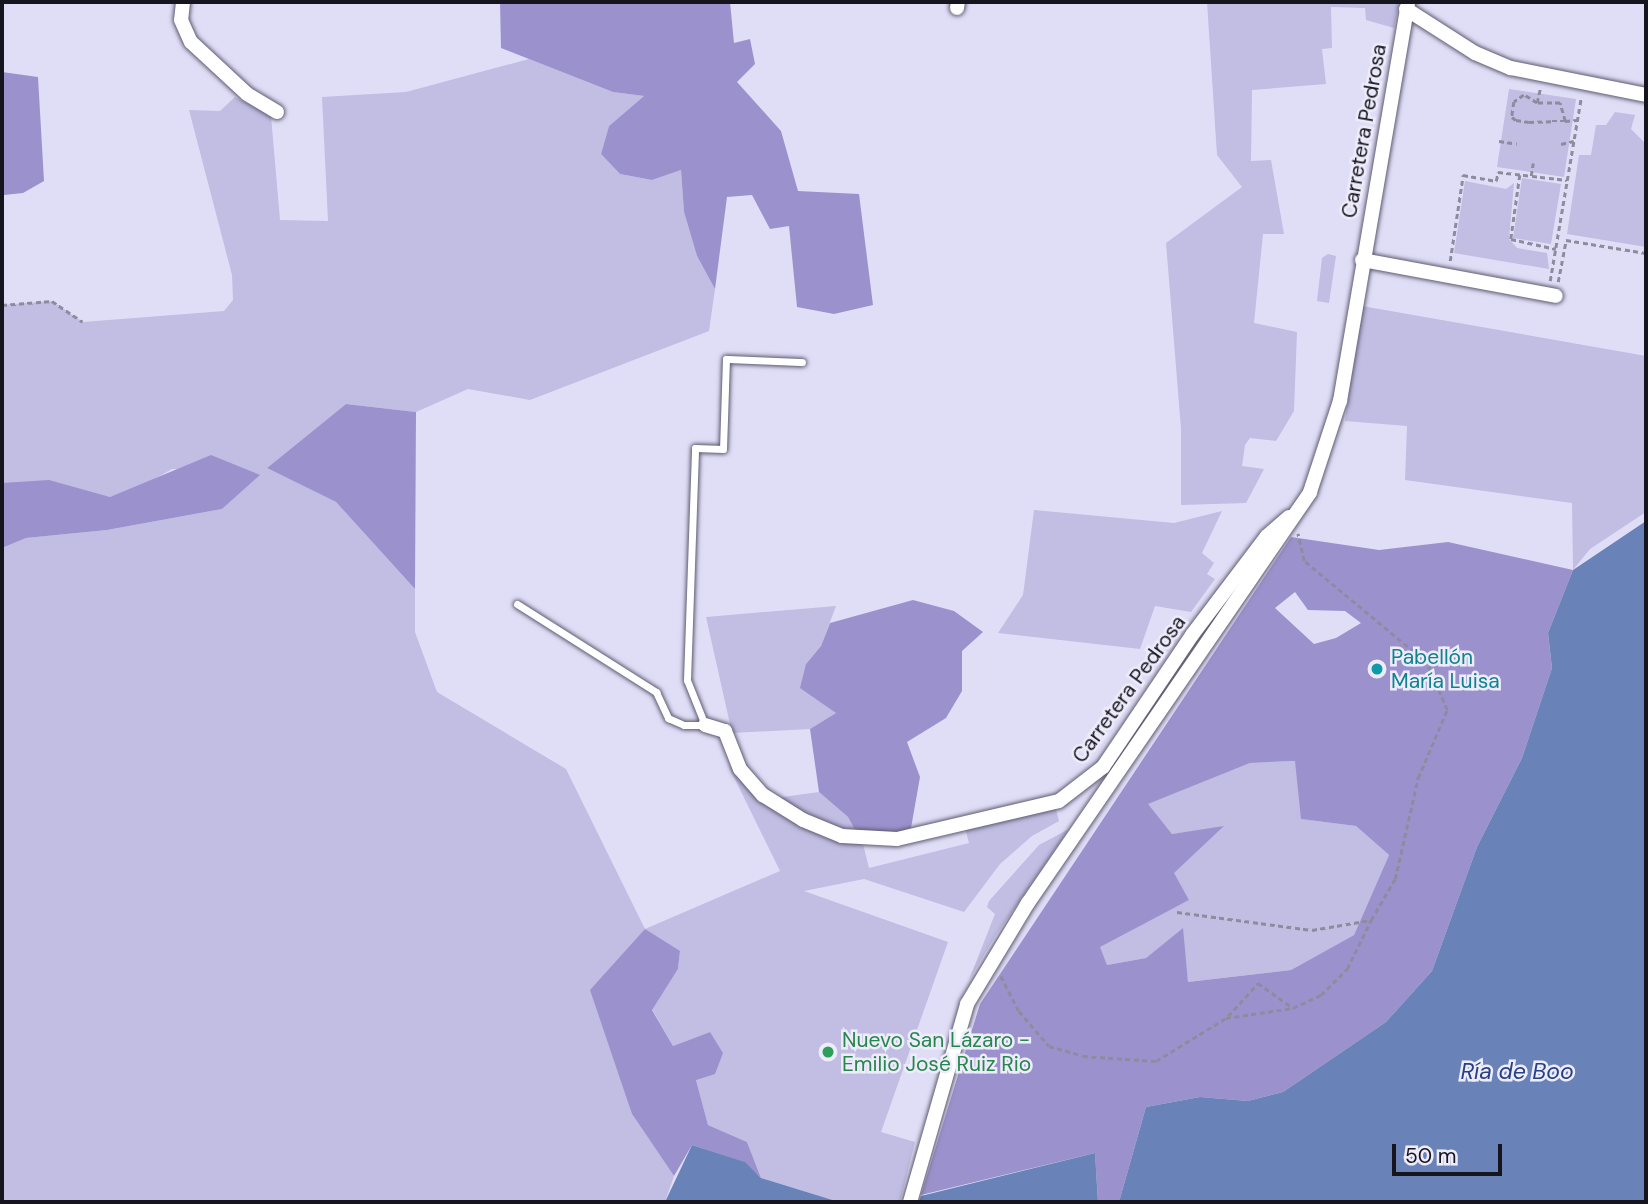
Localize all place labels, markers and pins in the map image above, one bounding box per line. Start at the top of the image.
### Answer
place label: Pabellón María Luisa [1391,644,1500,694]
marker: Pabellón María Luisa [1369,661,1385,677]
place label: Nuevo San Lázaro - Emilio José Ruiz Rio [842,1027,1031,1077]
marker: Nuevo San Lázaro - Emilio José Ruiz Rio [820,1044,836,1060]

